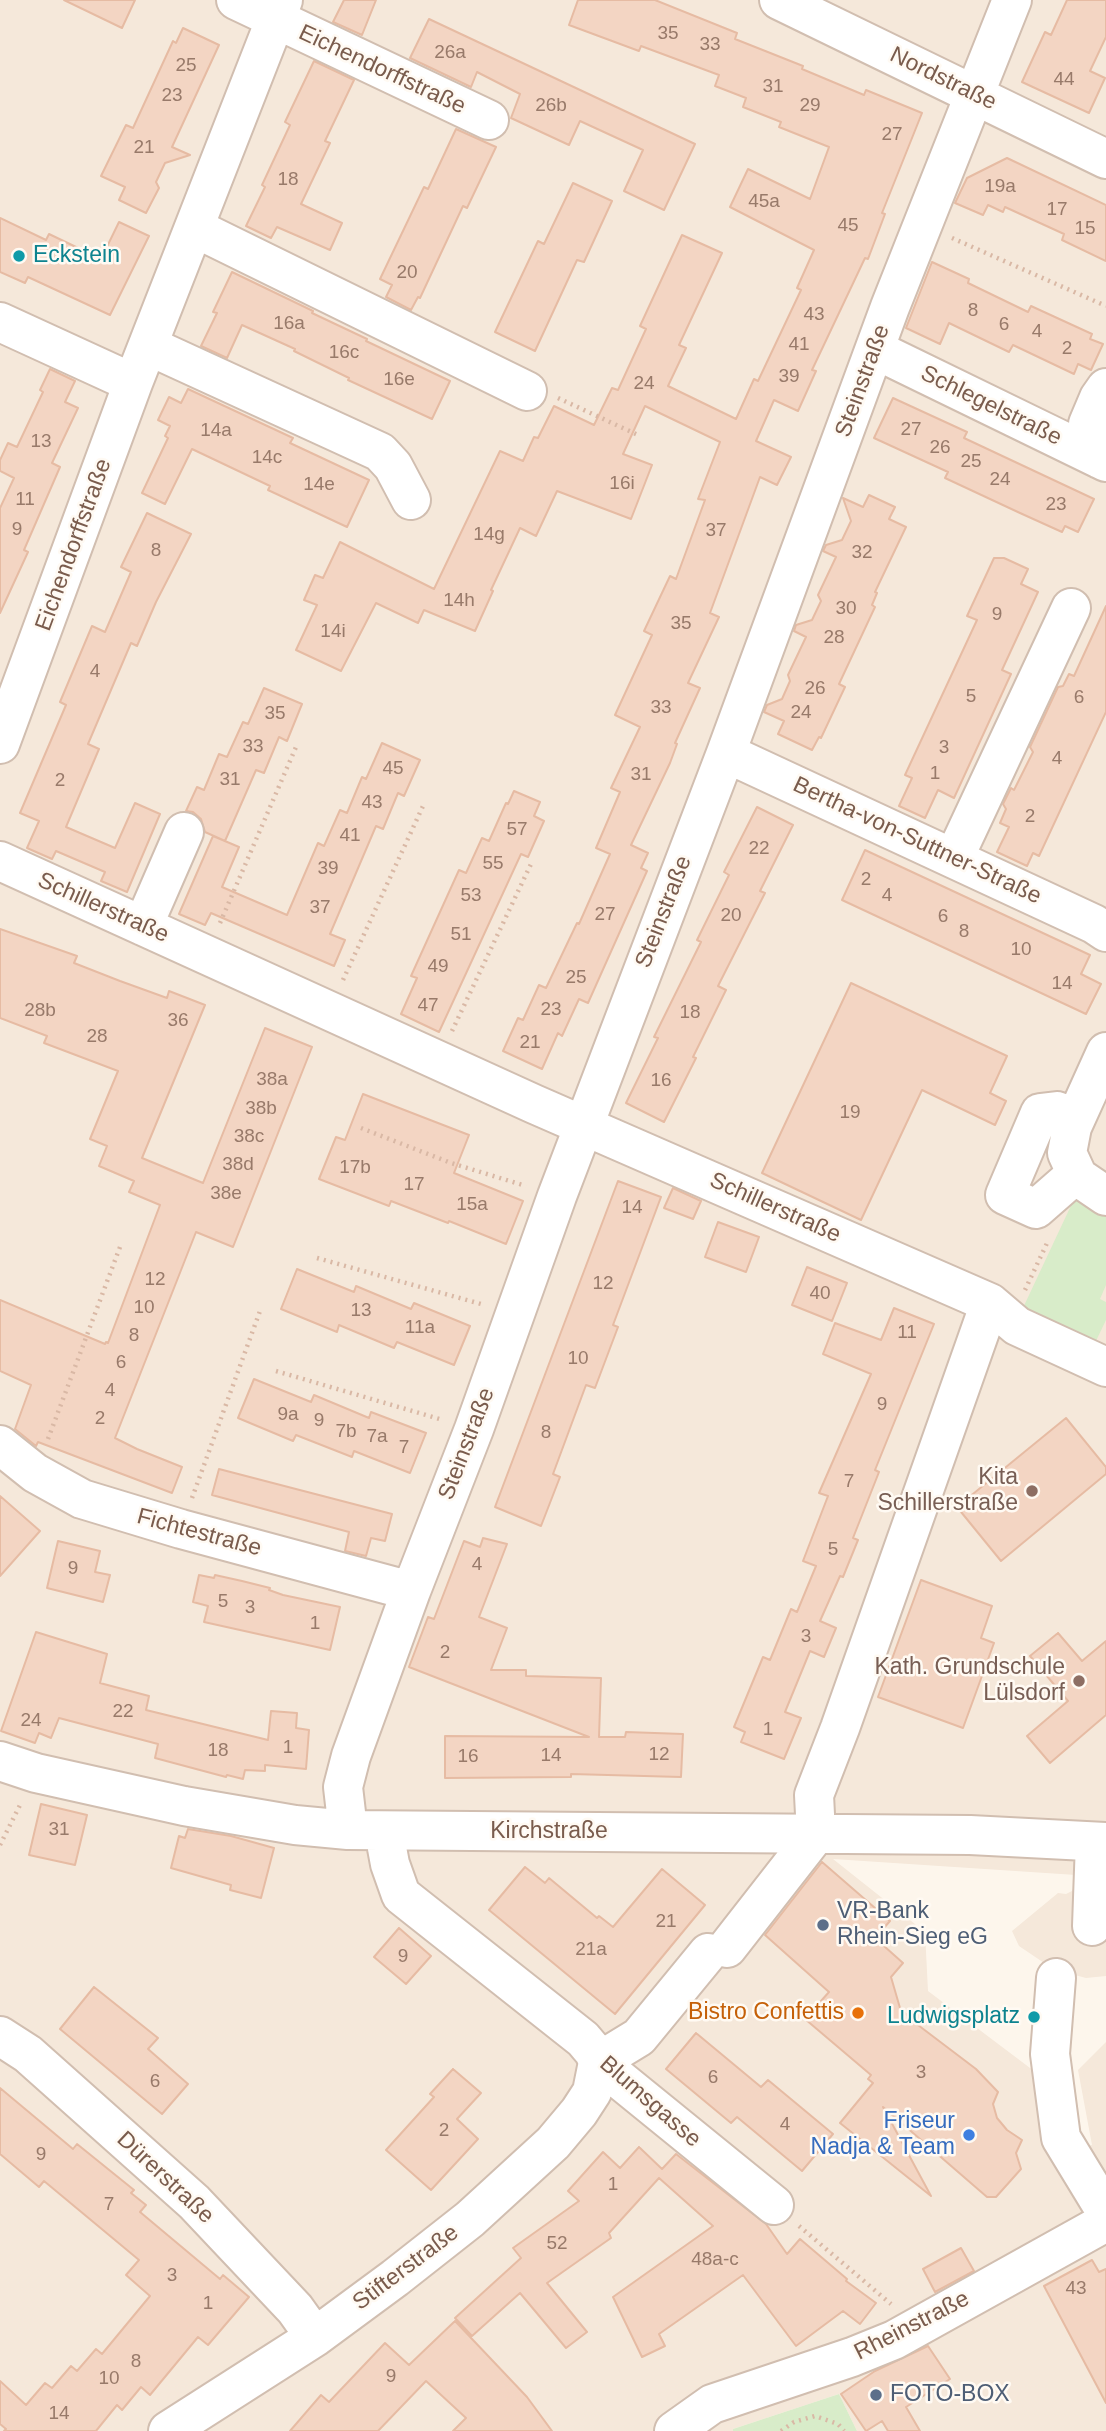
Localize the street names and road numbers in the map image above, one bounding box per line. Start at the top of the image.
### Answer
street label: Eichendorffstraße [294,19,470,121]
street label: Nordstraße [885,41,1001,117]
street label: Steinstraße [830,321,896,441]
street label: Schlegelstraße [916,360,1066,452]
street label: Eichendorffstraße [30,455,118,635]
street label: Bertha-von-Suttner-Straße [788,771,1046,911]
street label: Steinstraße [630,852,698,972]
street label: Schillerstraße [33,867,173,949]
street label: Schillerstraße [705,1167,845,1249]
street label: Steinstraße [433,1384,501,1504]
street label: Fichtestraße [134,1503,264,1563]
street label: Kirchstraße [490,1818,608,1846]
street label: Blumsgasse [594,2050,706,2154]
street label: Dürerstraße [111,2126,219,2230]
street label: Stifterstraße [348,2219,464,2317]
street label: Rheinstraße [850,2285,974,2367]

